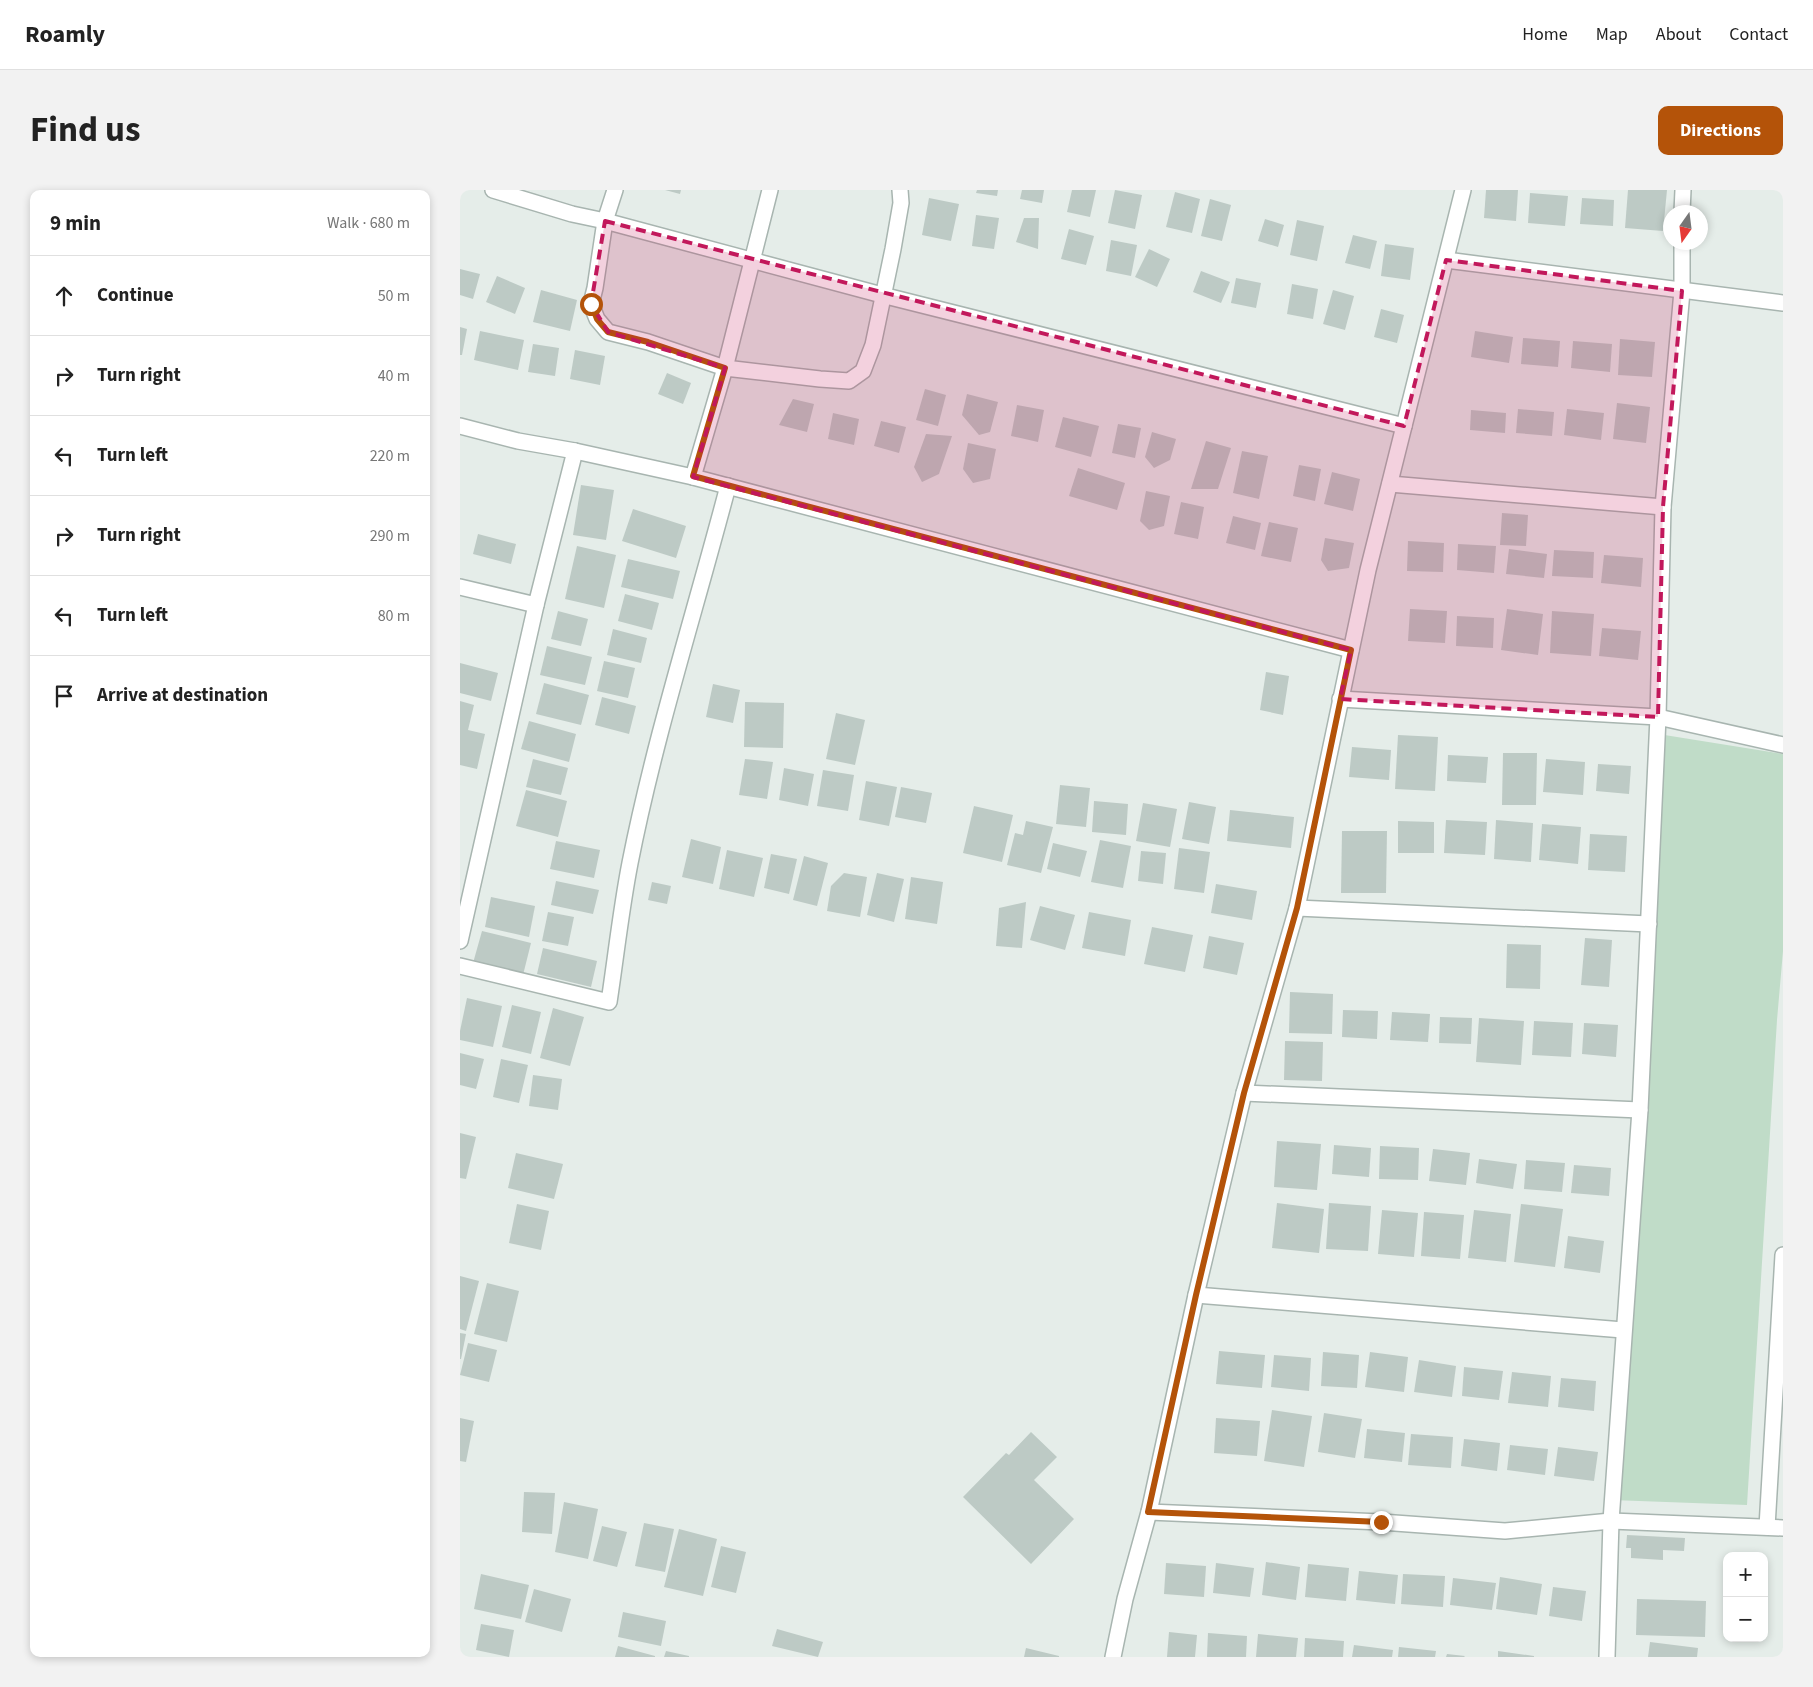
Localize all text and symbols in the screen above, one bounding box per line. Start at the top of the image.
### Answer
text: Roamly [25,17,105,52]
text: Home [1522,22,1568,47]
text: Map [1596,22,1628,47]
text: About [1656,22,1701,47]
text: Contact [1729,22,1788,47]
text: Find us [30,105,140,155]
button: Directions [1658,106,1783,155]
north arrow [1663,205,1708,250]
text: 9 min [50,208,101,238]
text: Walk · 680 m [327,212,410,234]
icon: ahead [50,282,78,310]
text: Continue [97,282,174,309]
text: 50 m [378,285,410,307]
route start [580,293,603,316]
icon: right [50,362,78,390]
text: Turn right [97,362,181,389]
text: 40 m [378,365,410,387]
icon: left [50,442,78,470]
text: Turn left [97,442,168,469]
text: 220 m [370,445,410,467]
icon: right [50,522,78,550]
text: Turn right [97,522,181,549]
text: 290 m [370,525,410,547]
icon: left [50,602,78,630]
text: Turn left [97,602,168,629]
text: 80 m [378,605,410,627]
icon: arrive [50,682,78,710]
text: Arrive at destination [97,682,268,709]
route end [1370,1511,1393,1534]
map controls [1723,1552,1768,1642]
button: + [1723,1552,1768,1597]
button: − [1723,1597,1768,1642]

